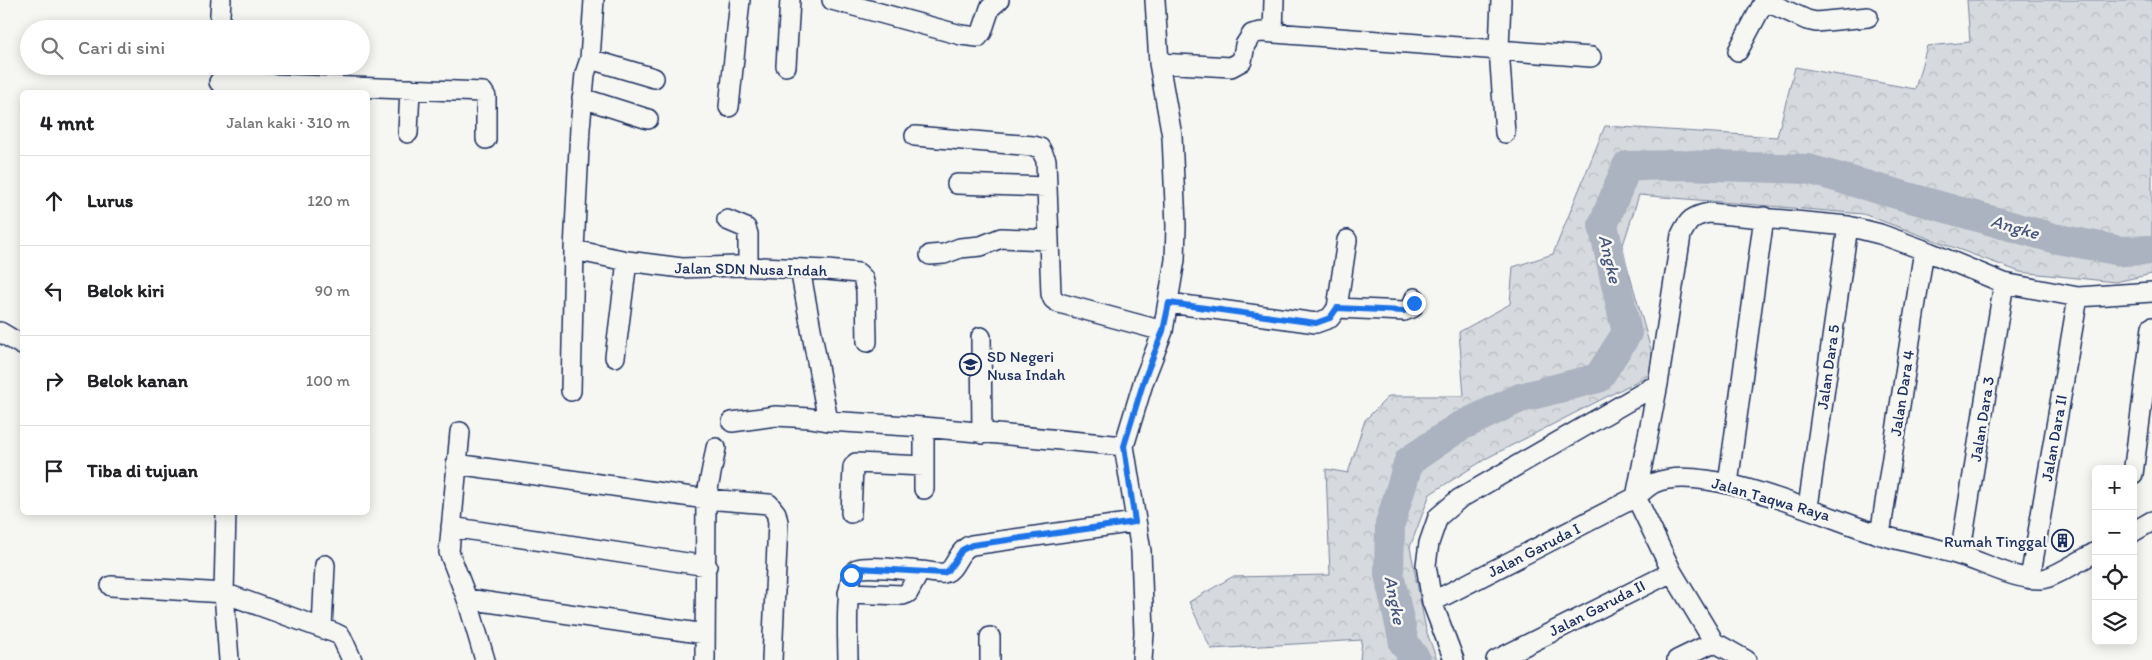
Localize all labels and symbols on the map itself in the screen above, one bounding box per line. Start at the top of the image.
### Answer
water label: Angke [1989,210,2043,245]
water label: Angke [1594,233,1627,287]
street label: Jalan SDN Nusa Indah [675,258,828,280]
route end [1403,292,1426,315]
street label: Jalan Dara 5 [1813,323,1843,411]
place label: SD Negeri Nusa Indah [987,347,1066,384]
street label: Jalan Dara 4 [1886,348,1918,437]
school or university icon: SD Negeri Nusa Indah [959,353,983,377]
street label: Jalan Dara 3 [1966,375,1998,463]
street label: Jalan Dara II [2037,393,2071,483]
street label: Jalan Taqwa Raya [1710,473,1833,525]
street label: Jalan Garuda I [1485,519,1583,581]
building icon: Rumah Tinggal [2051,529,2075,553]
place label: Rumah Tinggal [1944,532,2047,551]
route start [840,564,863,587]
water label: Angke [1380,574,1411,627]
street label: Jalan Garuda II [1546,576,1648,640]

